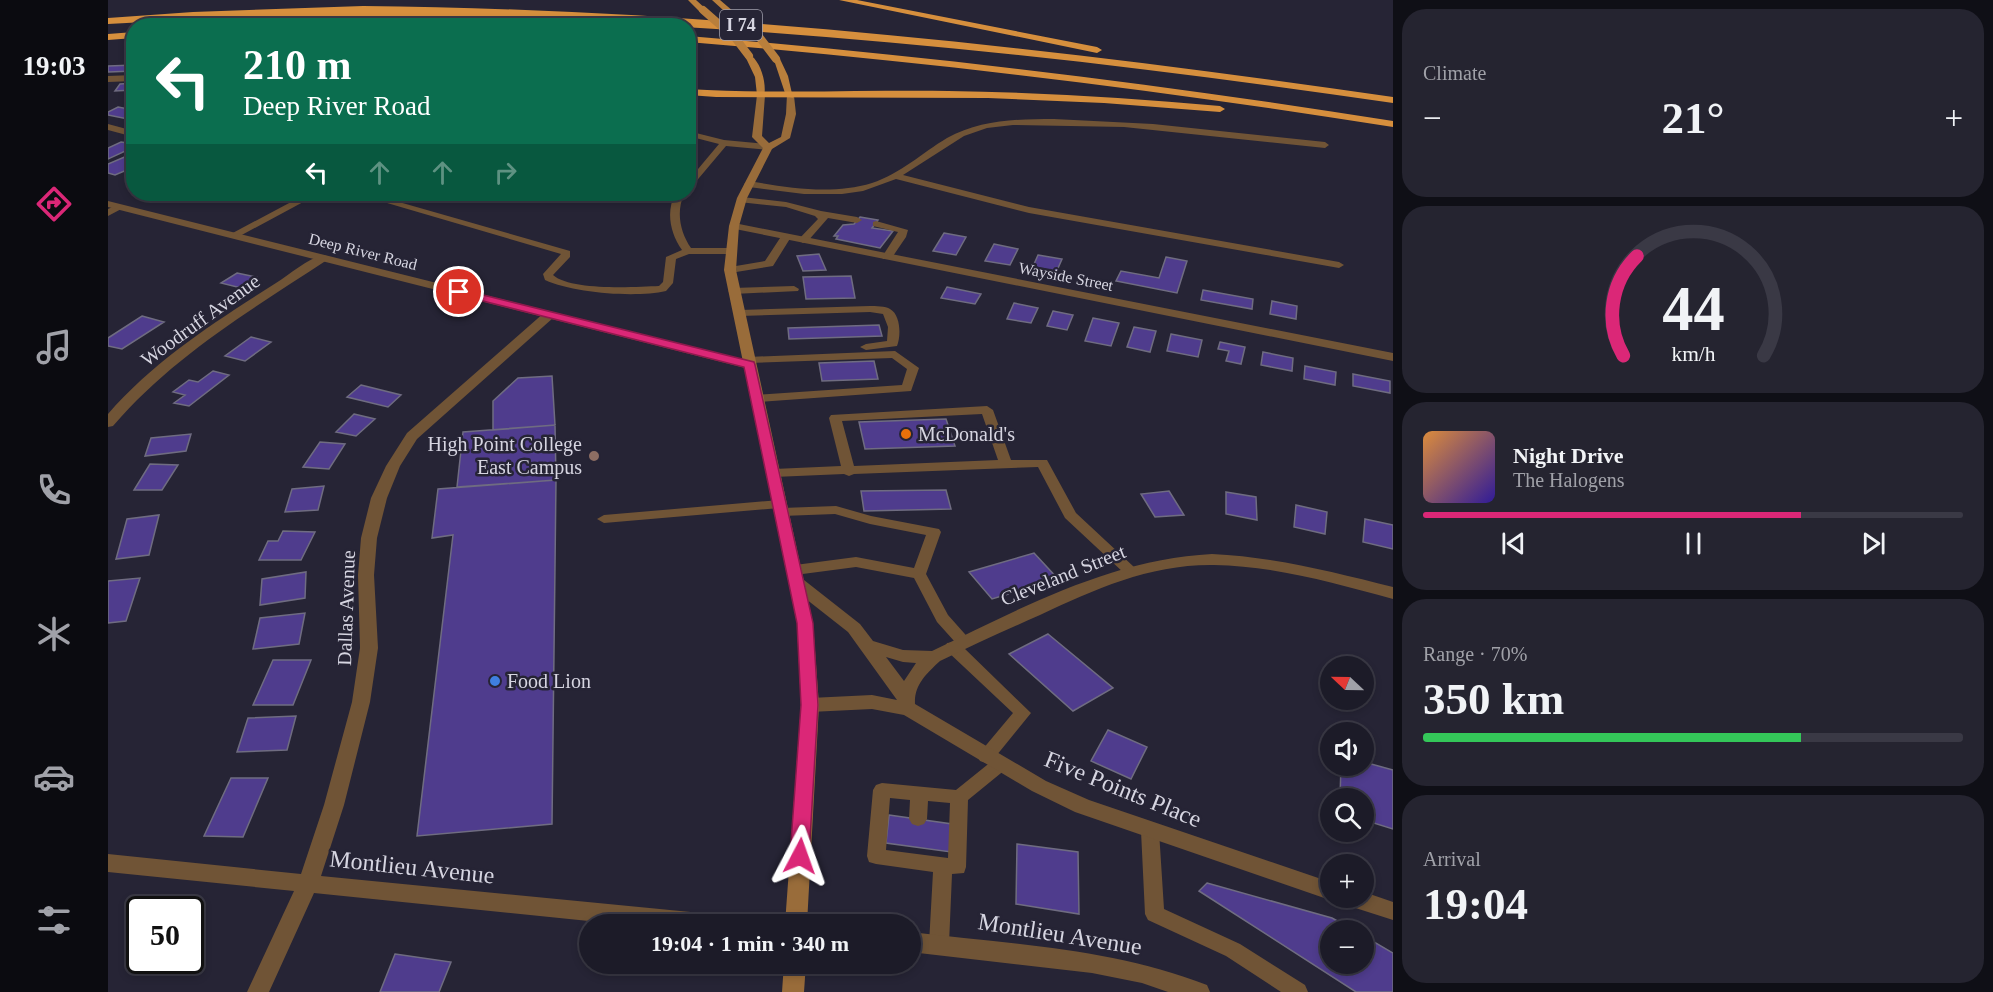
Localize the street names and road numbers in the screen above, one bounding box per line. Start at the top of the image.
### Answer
road number: I 74 [720,10,762,40]
street label: Deep River Road [307,230,419,274]
street label: Wayside Street [1017,259,1115,295]
street label: Woodruff Avenue [136,269,264,370]
street label: Cleveland Street [997,540,1129,610]
street label: Dallas Avenue [333,550,359,666]
street label: Five Points Place [1041,746,1205,832]
street label: Montlieu Avenue [328,845,496,889]
street label: Montlieu Avenue [976,908,1144,960]

